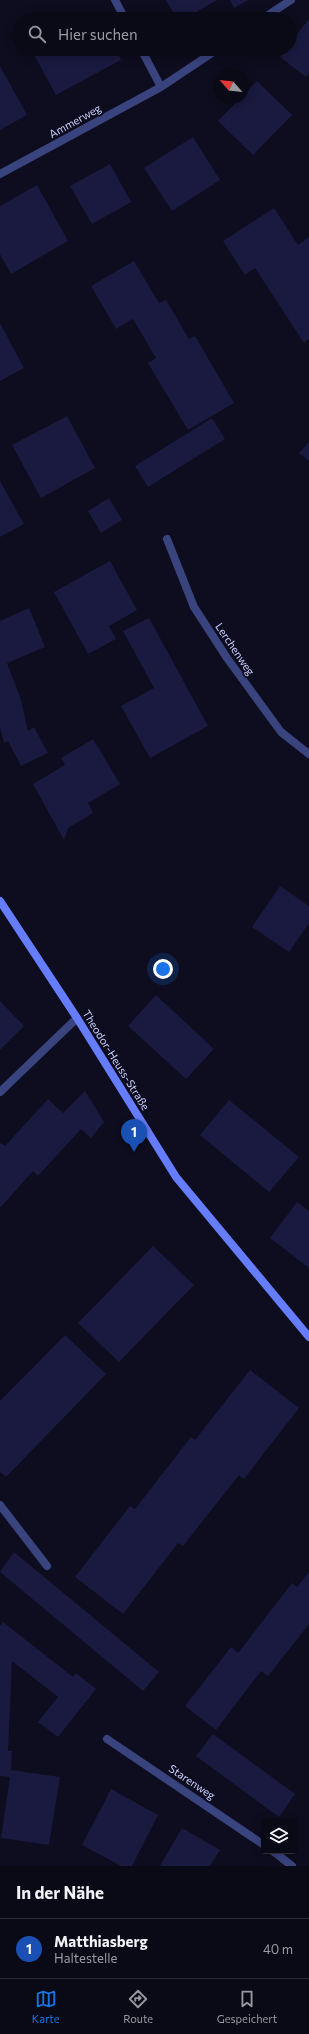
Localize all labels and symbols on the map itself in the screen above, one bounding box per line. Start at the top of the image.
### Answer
north arrow [213,68,249,104]
street label: Ammerweg [47,101,103,140]
street label: Lerchenweg [213,620,258,677]
your location [153,959,173,979]
street label: Theodor-Heuss-Straße [80,1007,153,1112]
pin: 1 [121,1119,147,1152]
street label: Starenweg [167,1761,218,1802]

